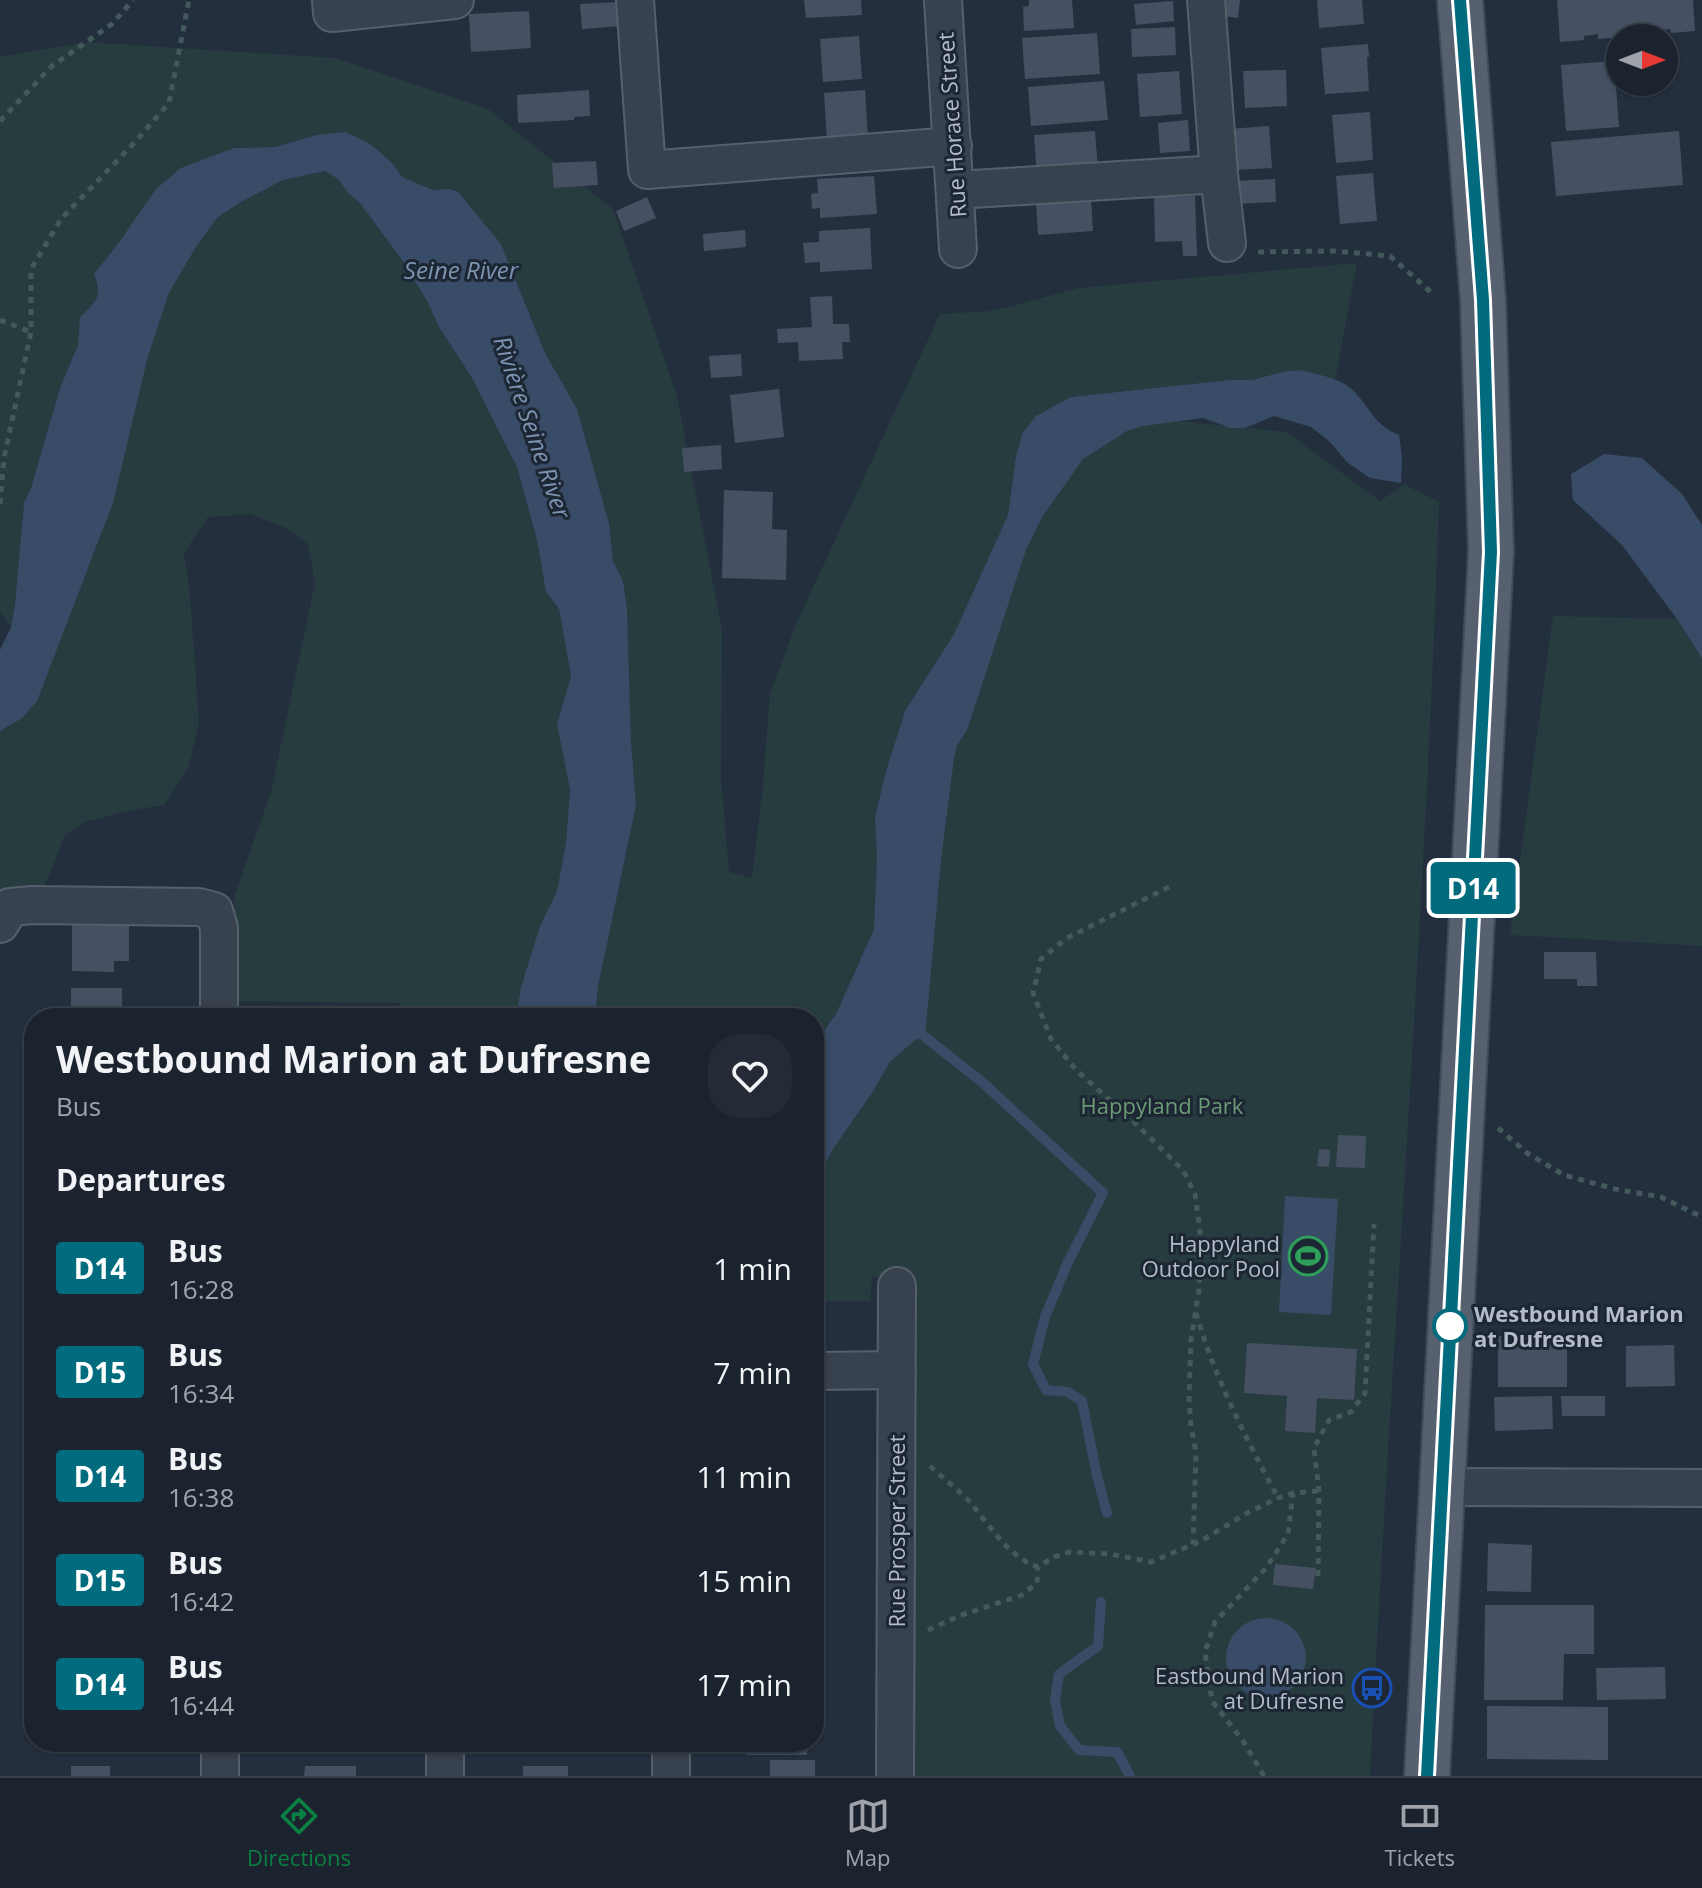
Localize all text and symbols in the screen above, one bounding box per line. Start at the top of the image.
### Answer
north arrow [1606,24,1678,96]
map controls [1606,24,1678,96]
street label: Rue Horace Street [930,31,972,219]
water label: Seine River [404,253,520,286]
water label: Rivière Seine River [486,331,580,524]
line badge: D14 [1427,862,1519,914]
text: D14 [1447,869,1499,907]
text: Westbound Marion at Dufresne [56,1032,651,1084]
button: heart [708,1034,792,1118]
text: Bus [56,1088,101,1124]
park label: Happyland Park [1081,1090,1244,1120]
text: Departures [56,1159,226,1200]
place label: Happyland Outdoor Pool [1142,1228,1280,1283]
text: Bus [168,1230,223,1271]
sports icon: Happyland Outdoor Pool [1287,1235,1329,1277]
text: 1 min [713,1248,792,1289]
text: D14 [74,1249,126,1287]
text: 16:28 [168,1271,234,1307]
place label: Westbound Marion at Dufresne [1474,1298,1684,1353]
marker: Westbound Marion at Dufresne [1433,1309,1467,1343]
text: Bus [168,1334,223,1375]
text: 7 min [713,1352,792,1393]
text: D15 [74,1353,126,1391]
text: 16:34 [168,1375,234,1411]
street label: Rue Prosper Street [881,1434,911,1628]
text: Bus [168,1438,223,1479]
text: 11 min [696,1456,792,1497]
text: D14 [74,1457,126,1495]
text: 16:38 [168,1479,234,1515]
text: Bus [168,1542,223,1583]
text: 15 min [696,1560,792,1601]
text: D15 [74,1561,126,1599]
text: 16:42 [168,1583,234,1619]
text: Bus [168,1646,223,1687]
place label: Eastbound Marion at Dufresne [1155,1660,1344,1715]
text: 17 min [696,1664,792,1705]
text: D14 [74,1665,126,1703]
bus stop icon: Eastbound Marion at Dufresne [1351,1667,1393,1709]
text: 16:44 [168,1687,234,1723]
tab: Directions [247,1794,351,1872]
tab: Map [845,1794,891,1872]
tab: Tickets [1385,1794,1455,1872]

